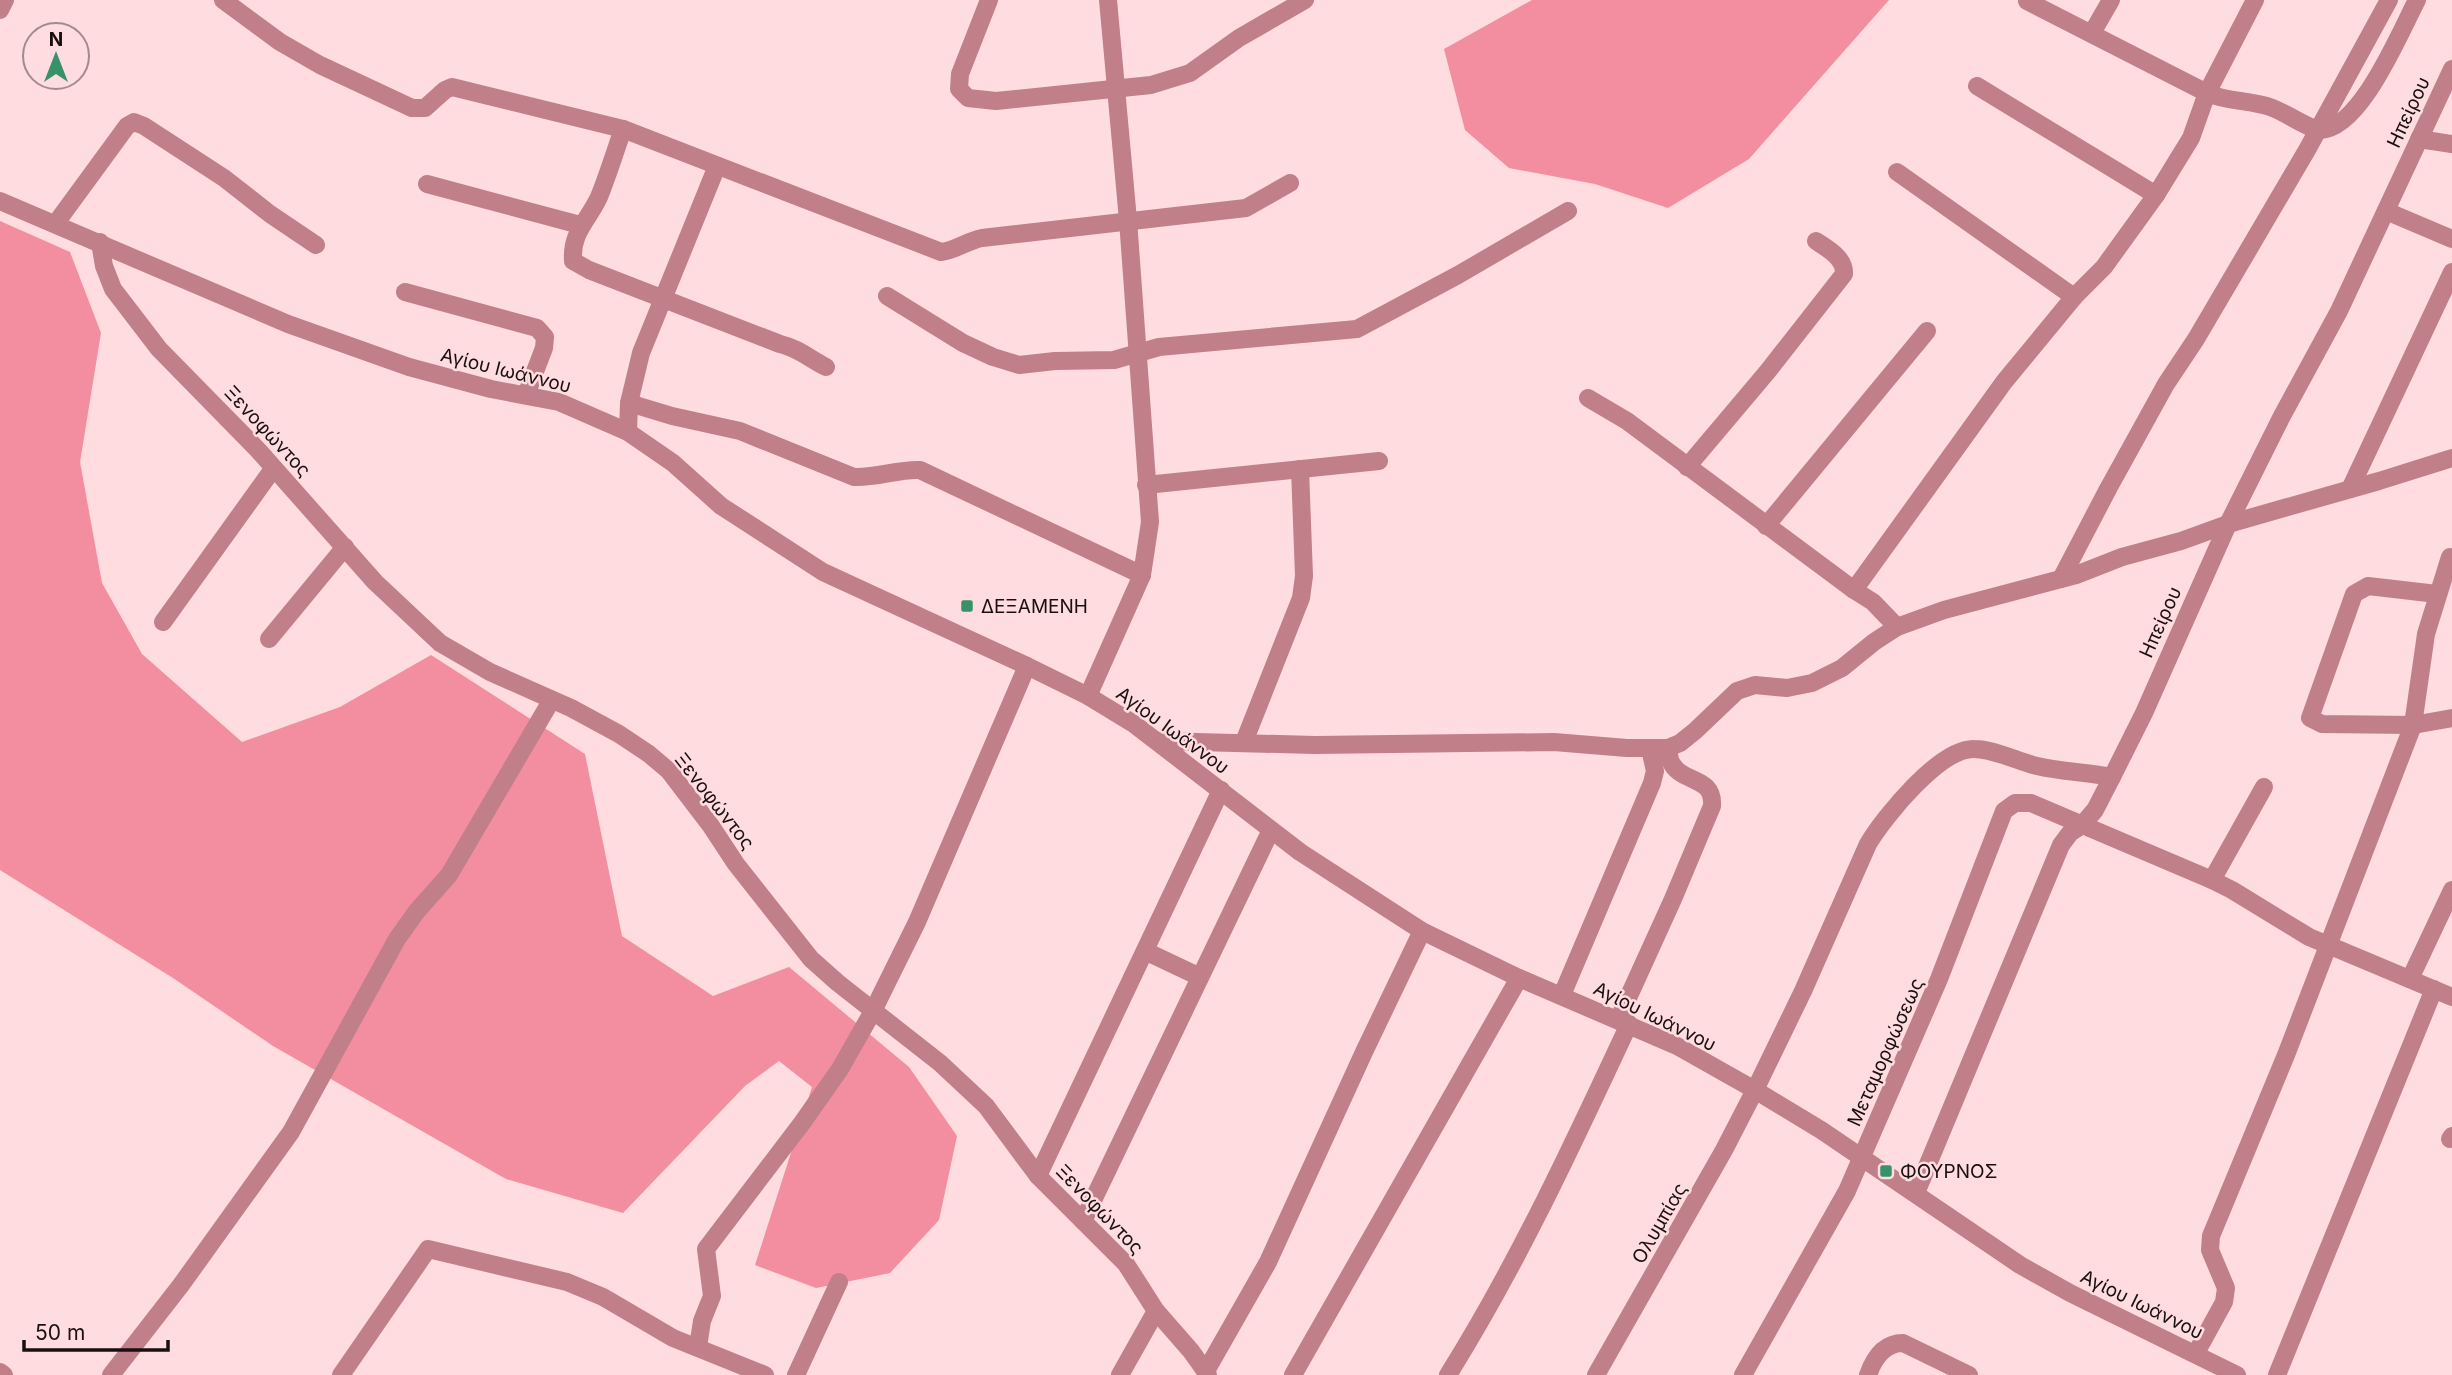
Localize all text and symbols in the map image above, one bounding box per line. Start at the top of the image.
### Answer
north arrow [21,21,91,91]
text: N [49,28,63,51]
street label: Ηπείρου [2382,73,2435,151]
street label: Αγίου Ιωάννου [438,343,573,398]
street label: Ξενοφώντος [220,381,316,482]
street label: Ηπείρου [2135,583,2186,661]
place label: ΔΕΞΑΜΕΝΗ [981,595,1088,618]
marker: ΔΕΞΑΜΕΝΗ [959,598,975,614]
street label: Αγίου Ιωάννου [1112,682,1234,779]
street label: Ξενοφώντος [670,749,759,854]
street label: Μεταμορφώσεως [1842,975,1928,1130]
street label: Αγίου Ιωάννου [1590,977,1720,1056]
street label: Ξενοφώντος [1051,1160,1148,1259]
place label: ΦΟΥΡΝΟΣ [1900,1160,1998,1183]
marker: ΦΟΥΡΝΟΣ [1878,1163,1894,1179]
street label: Ολυμπίας [1627,1179,1692,1268]
street label: Αγίου Ιωάννου [2077,1265,2207,1344]
scale bar [24,1308,168,1352]
text: 50 m [35,1320,85,1345]

